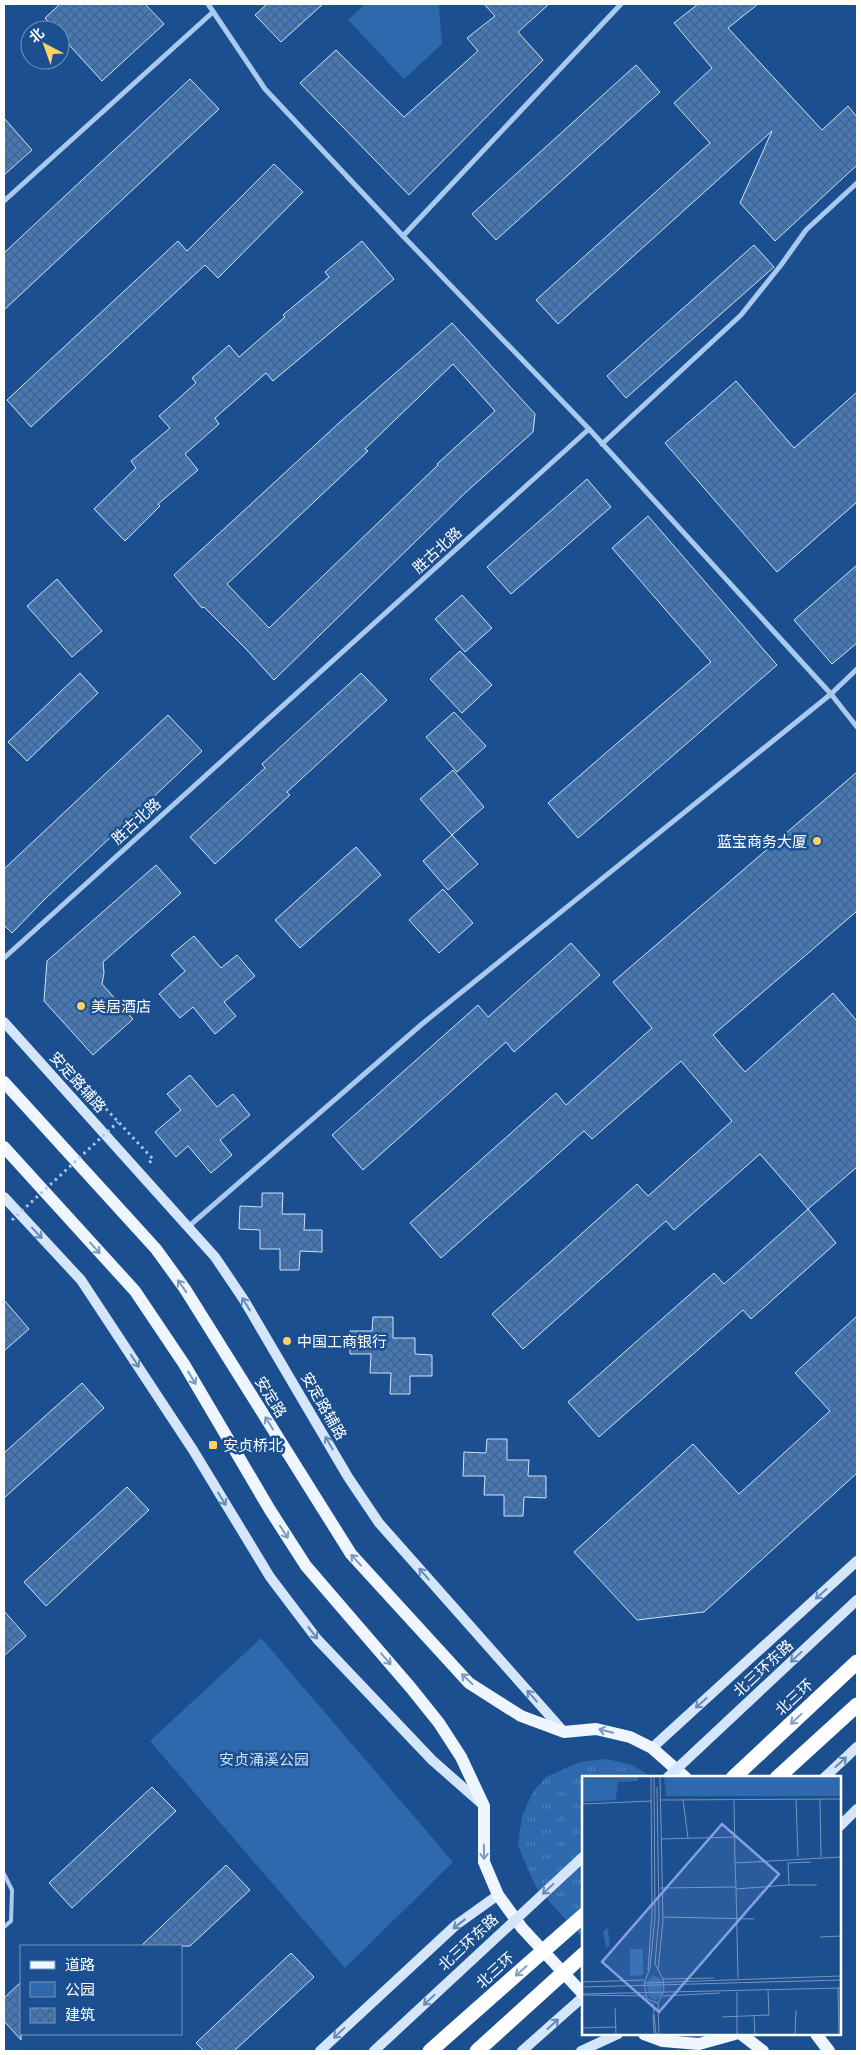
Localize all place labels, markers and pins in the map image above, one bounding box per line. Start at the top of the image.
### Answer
place label: 蓝宝商务大厦 [717,830,807,853]
marker: 蓝宝商务大厦 [811,835,823,847]
place label: 美居酒店 [91,995,151,1018]
marker: 美居酒店 [75,1000,87,1012]
place label: 中国工商银行 [297,1330,387,1353]
marker: 中国工商银行 [281,1335,293,1347]
place label: 安贞桥北 [223,1434,283,1457]
marker: 安贞桥北 [207,1439,219,1451]

